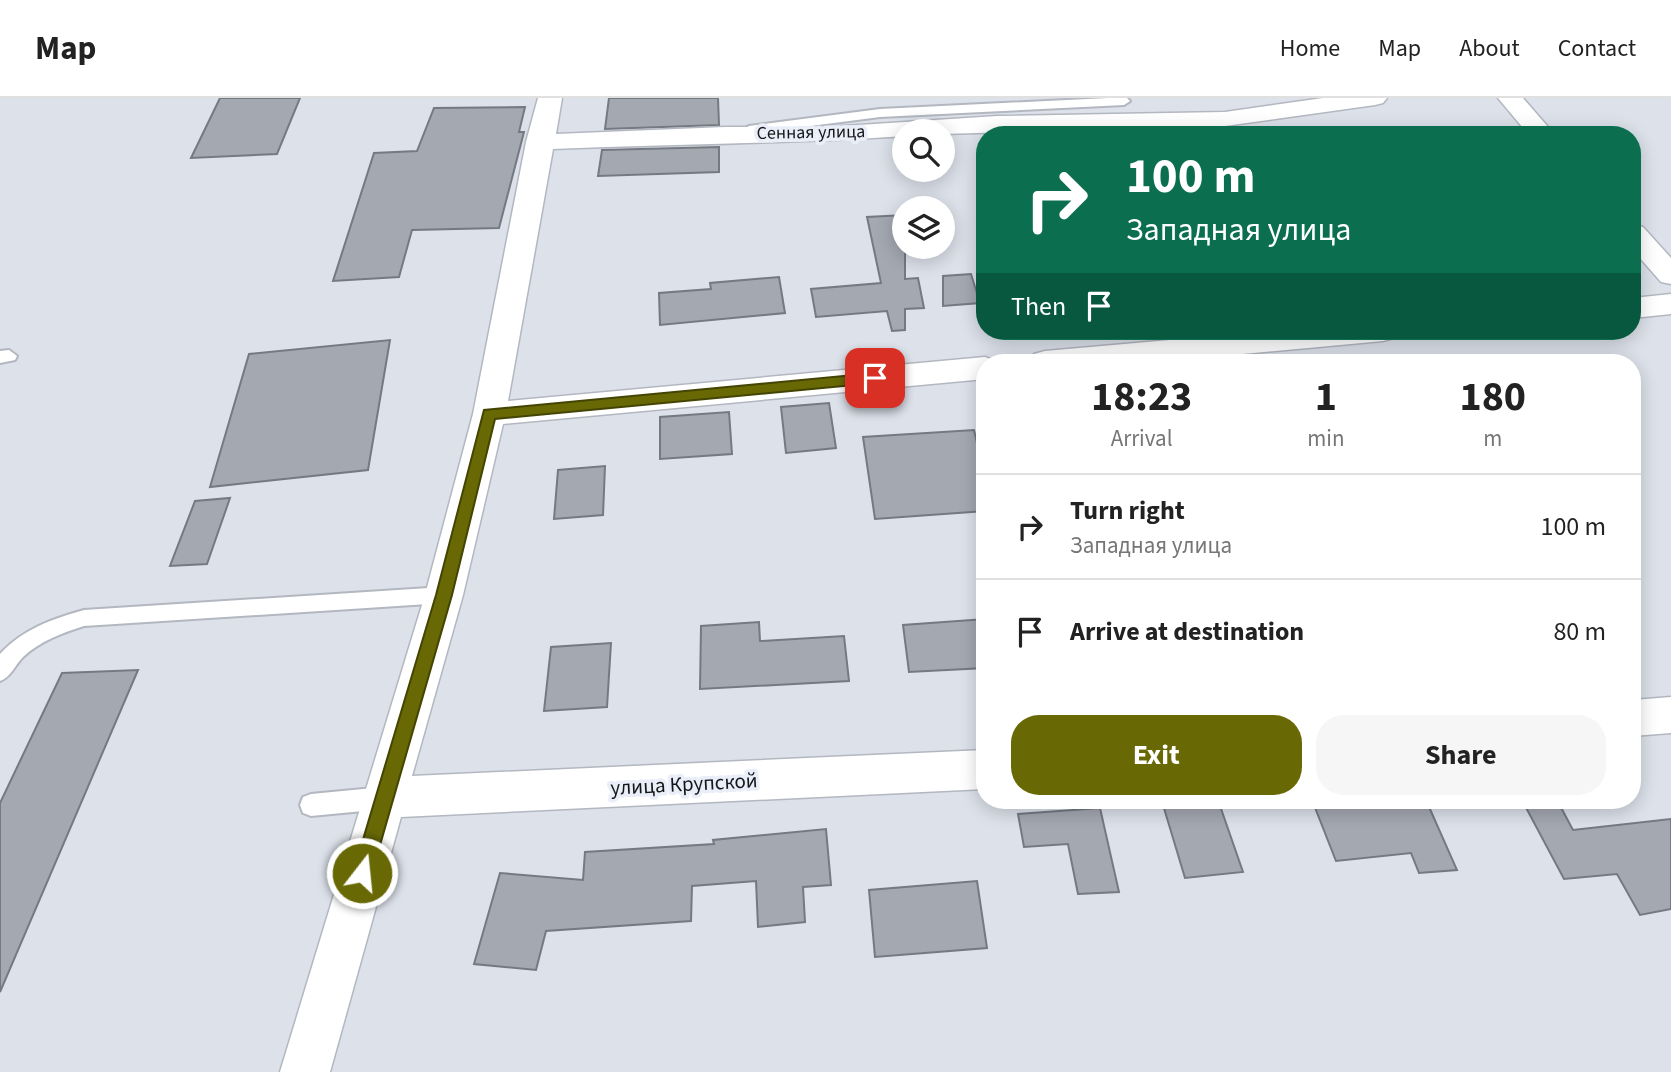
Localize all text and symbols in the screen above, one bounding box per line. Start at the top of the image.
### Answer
text: Map [35,25,96,72]
text: Home [1280,31,1340,66]
text: Map [1378,31,1421,66]
text: About [1459,31,1520,66]
text: Contact [1558,31,1636,66]
street label: Сенная улица [757,119,866,146]
map controls [892,119,955,259]
button: search [892,119,955,182]
text: 100 m [1126,142,1255,212]
icon: right [1011,154,1102,245]
button: layers [892,196,955,259]
text: Западная улица [1126,207,1351,253]
icon: arrive [1080,287,1118,325]
text: Then [1011,288,1066,325]
pin [845,348,905,408]
icon: arrive [856,359,894,397]
text: 18:23 [1091,367,1192,427]
text: 1 [1315,367,1337,427]
text: 180 [1459,367,1526,427]
text: Arrival [1111,422,1173,455]
text: min [1307,422,1345,455]
text: m [1483,422,1502,455]
text: Turn right [1070,492,1185,529]
icon: right [1011,508,1049,546]
text: 100 m [1540,508,1606,545]
text: Западная улица [1070,529,1232,562]
icon: arrive [1011,613,1049,651]
text: Arrive at destination [1070,613,1304,650]
text: 80 m [1553,613,1606,650]
button: Exit [1011,715,1302,795]
button: Share [1316,715,1606,795]
street label: улица Крупской [610,765,758,803]
position arrow [325,836,399,910]

